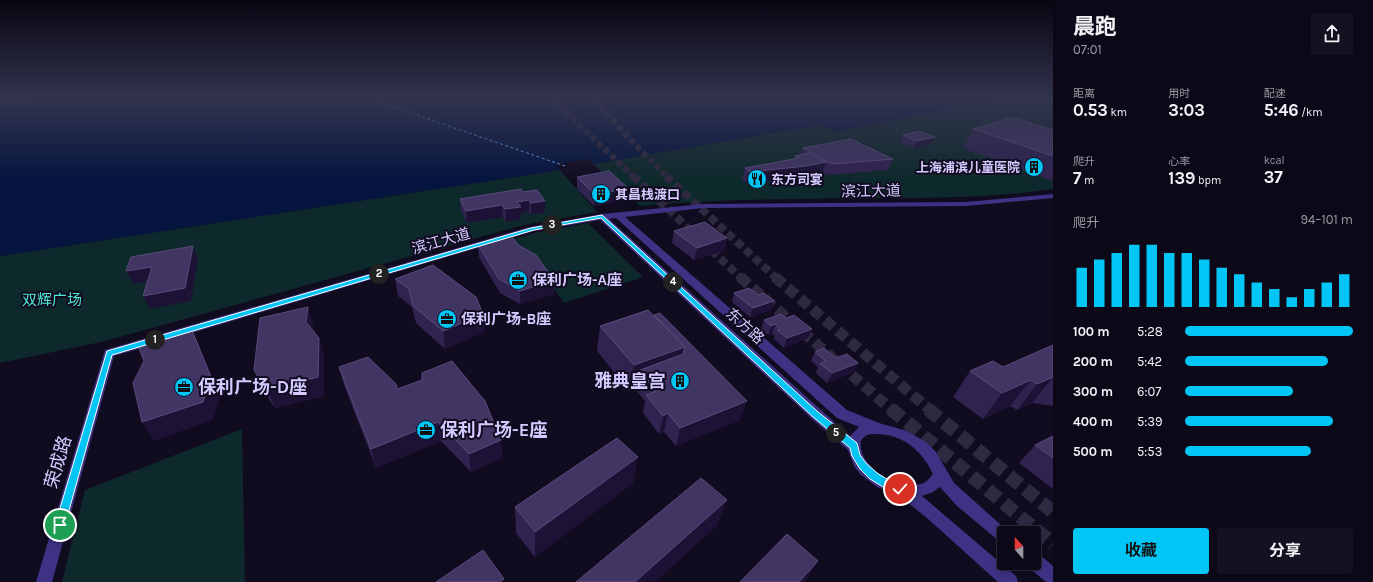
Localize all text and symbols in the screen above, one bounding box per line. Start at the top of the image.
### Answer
button: share [1311,13,1353,55]
text: 晨跑 [1073,14,1117,40]
text: 07:01 [1073,42,1102,57]
text: 距离 [1073,87,1095,100]
text: 用时 [1168,87,1190,100]
text: 配速 [1264,87,1286,100]
text: 0.53 [1073,100,1108,120]
text: 3:03 [1168,100,1205,120]
text: 5:46 [1264,100,1299,120]
text: km [1108,106,1127,119]
text: /km [1299,106,1322,119]
text: kcal [1264,154,1285,167]
text: 爬升 [1073,155,1095,168]
text: 心率 [1168,155,1190,168]
building icon: 上海浦滨儿童医院 [1023,156,1045,178]
place label: 上海浦滨儿童医院 [916,160,1020,175]
text: 37 [1264,167,1283,187]
restaurant icon: 东方司宴 [746,168,768,190]
text: 7 [1073,168,1081,188]
text: 139 [1168,168,1195,188]
place label: 东方司宴 [771,172,823,187]
text: m [1081,174,1094,187]
text: bpm [1195,174,1221,187]
street label: 滨江大道 [841,181,901,201]
building icon: 其昌栈渡口 [590,183,612,205]
place label: 其昌栈渡口 [615,187,680,202]
text: 94–101 m [1300,212,1353,227]
pin: 3 [542,215,562,235]
text: 爬升 [1073,215,1099,230]
text: 3 [549,218,555,231]
street label: 滨江大道 [410,224,472,258]
pin: 2 [369,264,389,284]
text: 2 [376,267,382,280]
office icon: 保利广场-A座 [507,269,529,291]
place label: 保利广场-A座 [532,271,622,289]
pin: 4 [663,272,683,292]
text: 4 [670,275,676,288]
park label: 双辉广场 [22,291,82,309]
street label: 东方路 [722,304,768,348]
office icon: 保利广场-B座 [436,308,458,330]
place label: 保利广场-B座 [461,310,551,328]
text: 100 m [1073,324,1110,339]
text: 5:28 [1137,324,1163,339]
pin: 1 [145,330,165,350]
text: 1 [153,333,157,346]
text: 200 m [1073,354,1113,369]
text: 5:42 [1137,354,1162,369]
place label: 雅典皇宫 [594,370,666,392]
building icon: 雅典皇宫 [669,370,691,392]
office icon: 保利广场-D座 [173,376,195,398]
place label: 保利广场-D座 [198,376,307,398]
text: 300 m [1073,384,1113,399]
text: 6:07 [1137,384,1161,399]
text: 400 m [1073,414,1113,429]
text: 5:39 [1137,414,1163,429]
office icon: 保利广场-E座 [415,419,437,441]
place label: 保利广场-E座 [440,419,547,441]
pin: 5 [826,423,846,443]
text: 5 [833,426,839,439]
street label: 荣成路 [40,433,76,491]
text: 500 m [1073,444,1113,459]
text: 5:53 [1137,444,1162,459]
pin [883,472,917,506]
icon: check [889,478,911,500]
pin [43,508,77,542]
icon: arrive [49,514,71,536]
north arrow [997,526,1041,570]
map controls [997,526,1041,570]
button: 收藏 [1073,528,1209,574]
button: 分享 [1217,528,1353,574]

